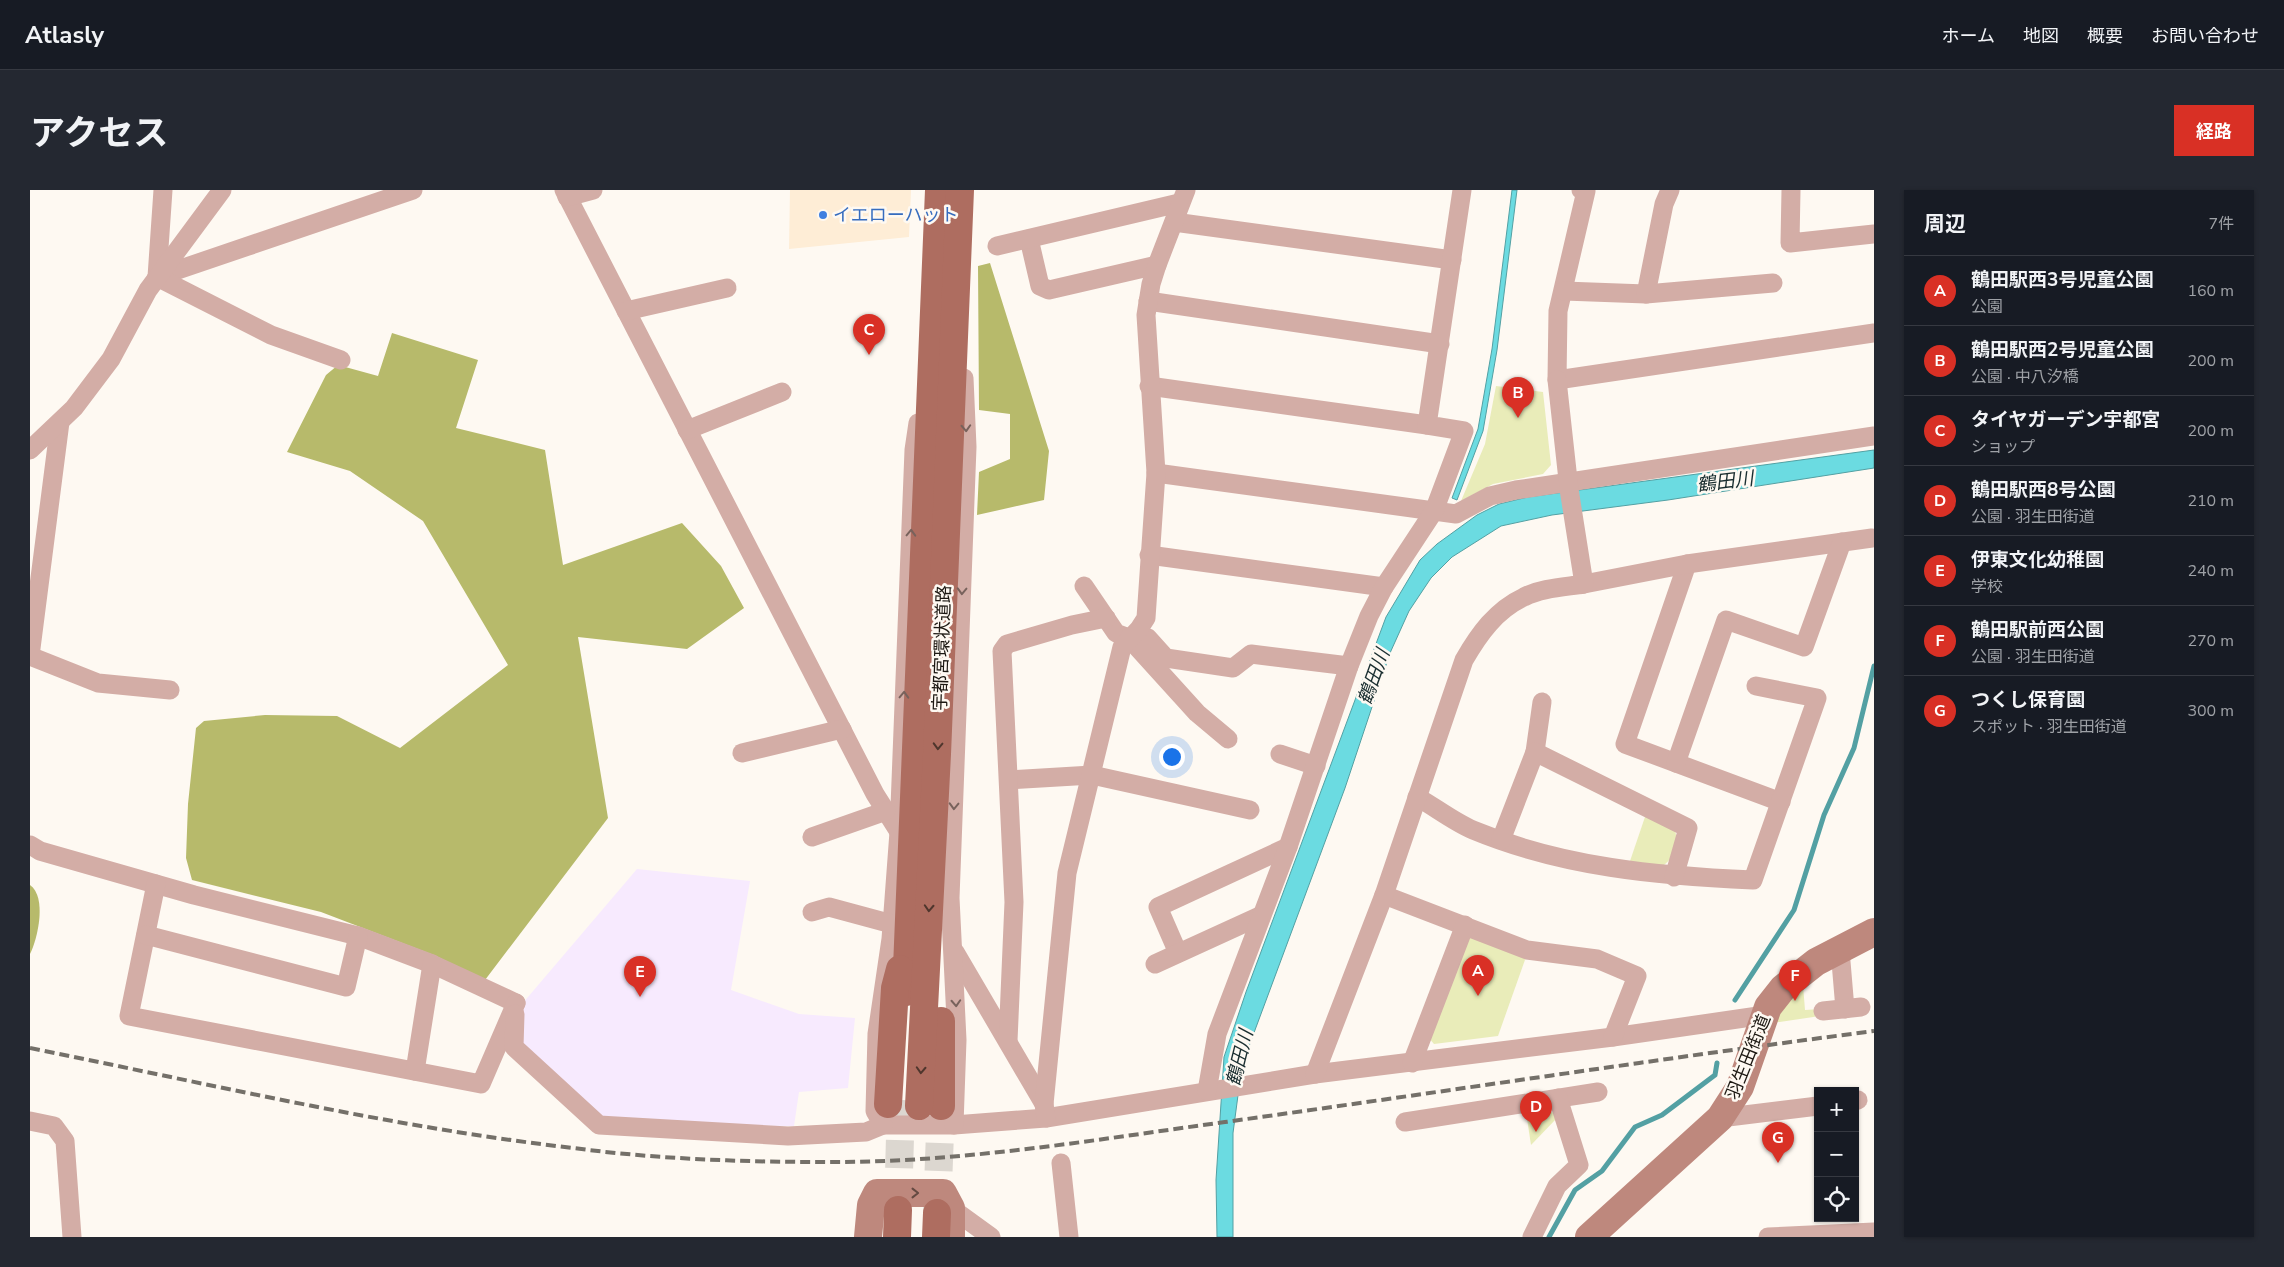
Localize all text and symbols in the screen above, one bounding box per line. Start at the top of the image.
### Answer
text: Atlasly [25,19,104,51]
text: ホーム [1942,24,1995,48]
text: 地図 [2023,24,2059,48]
text: 概要 [2087,24,2123,48]
text: お問い合わせ [2151,24,2259,48]
button: 経路 [2174,105,2254,156]
text: アクセス [30,110,168,157]
place label: イエローハット [833,203,958,227]
marker: イエローハット [817,209,829,221]
text: 周辺 [1924,210,1966,238]
text: 7件 [2208,213,2234,235]
text: 鶴田駅西3号児童公園 [1971,267,2153,293]
text: A [1934,280,1946,302]
text: 160 m [2187,280,2234,302]
text: 公園 [1971,296,2003,318]
pin: C [853,314,885,355]
text: 鶴田駅西2号児童公園 [1971,337,2153,363]
text: B [1934,350,1946,372]
text: 200 m [2187,350,2234,372]
text: 公園 · 中八汐橋 [1971,366,2079,388]
pin: B [1502,377,1534,418]
text: タイヤガーデン宇都宮 [1971,407,2160,433]
text: C [1935,420,1945,442]
text: 200 m [2187,420,2234,442]
one-way arrow [961,425,972,433]
text: ショップ [1971,436,2035,458]
water label: 鶴田川 [1695,465,1757,498]
text: 鶴田駅西8号公園 [1971,477,2115,503]
text: D [1934,490,1946,512]
text: 210 m [2187,490,2234,512]
text: 公園 · 羽生田街道 [1971,506,2095,528]
one-way arrow [906,529,916,536]
text: 伊東文化幼稚園 [1971,547,2104,573]
text: E [1935,560,1945,582]
text: 240 m [2187,560,2234,582]
text: 学校 [1971,576,2003,598]
street label: 宇都宮環状道路 [928,585,956,711]
one-way arrow [957,587,967,595]
text: 鶴田駅前西公園 [1971,617,2104,643]
text: F [1936,630,1945,652]
text: 270 m [2187,630,2234,652]
water label: 鶴田川 [1352,644,1397,708]
text: 公園 · 羽生田街道 [1971,646,2095,668]
text: つくし保育園 [1971,687,2085,713]
one-way arrow [899,691,910,699]
text: G [1934,700,1946,722]
text: 300 m [2187,700,2234,722]
text: スポット · 羽生田街道 [1971,716,2127,738]
one-way arrow [932,742,943,750]
your location [1159,744,1185,770]
one-way arrow [949,802,959,810]
one-way arrow [924,904,934,912]
pin: A [1462,955,1494,996]
pin: E [624,956,656,997]
pin: F [1779,960,1811,1001]
one-way arrow [950,999,961,1007]
street label: 羽生田街道 [1720,1011,1776,1103]
water label: 鶴田川 [1220,1025,1260,1089]
one-way arrow [916,1067,927,1075]
map controls [1814,1087,1859,1222]
button: + [1814,1087,1859,1132]
pin: D [1520,1091,1552,1132]
pin: G [1762,1122,1794,1163]
button: − [1814,1132,1859,1177]
button: locate [1814,1177,1859,1222]
one-way arrow [912,1188,920,1198]

